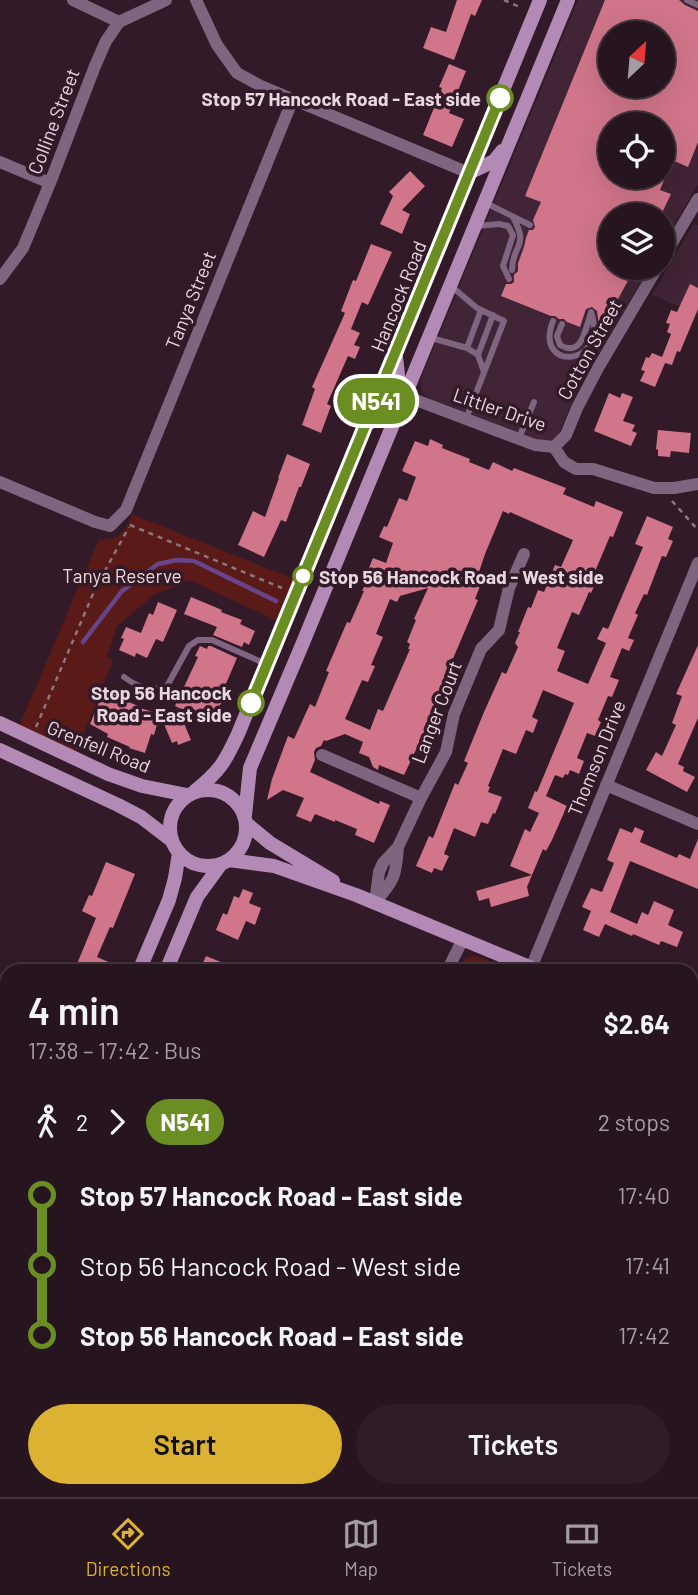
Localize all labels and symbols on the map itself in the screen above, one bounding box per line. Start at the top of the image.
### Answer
north arrow [598,21,676,98]
street label: Colline Street [22,65,84,177]
marker: Stop 57 Hancock Road - East side [487,85,513,111]
place label: Stop 57 Hancock Road - East side [201,87,481,110]
street label: Hancock Road [365,237,431,355]
street label: Tanya Street [160,247,220,353]
street label: Cotton Street [552,295,626,403]
line badge: N541 [327,378,425,424]
street label: Littler Drive [450,382,550,436]
park label: Tanya Reserve [62,564,182,587]
place label: Stop 56 Hancock Road - West side [319,565,604,588]
marker: Stop 56 Hancock Road - West side [293,566,313,586]
street label: Langer Court [406,658,466,766]
place label: Stop 56 Hancock Road - East side [91,681,232,726]
marker: Stop 56 Hancock Road - East side [238,690,264,716]
street label: Thomson Drive [562,697,630,819]
street label: Grenfell Road [44,715,154,777]

